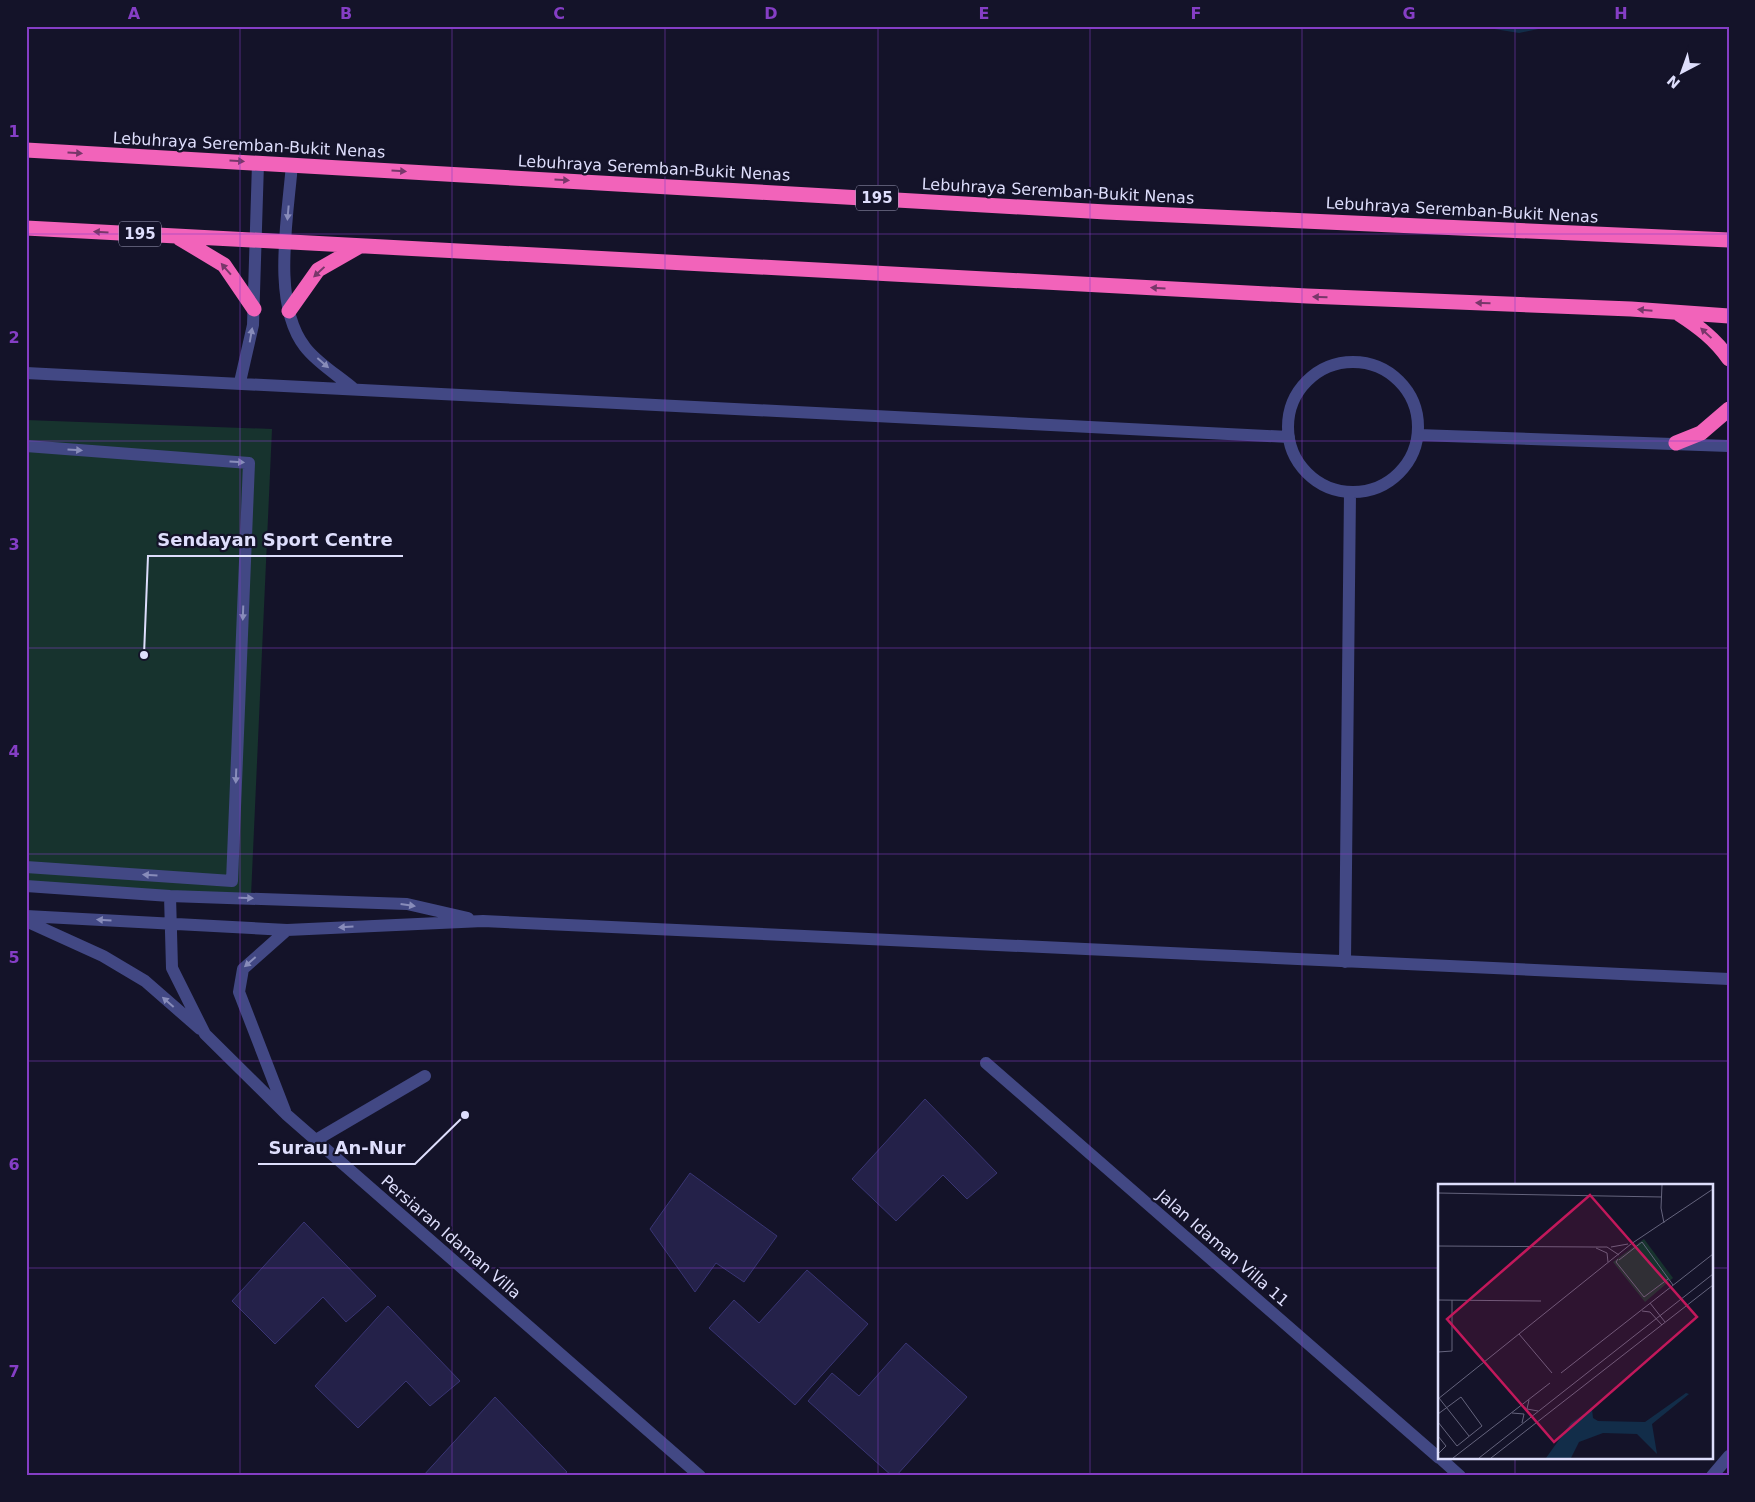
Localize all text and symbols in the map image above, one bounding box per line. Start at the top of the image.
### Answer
text: A [128,4,141,23]
text: B [340,4,352,23]
text: C [553,4,565,23]
text: D [764,4,778,23]
text: E [979,4,989,23]
text: F [1191,4,1201,23]
text: G [1402,4,1416,23]
text: H [1614,4,1628,23]
north arrow [1658,48,1708,98]
text: N [1664,72,1683,92]
text: 1 [8,122,20,141]
street label: Lebuhraya Seremban-Bukit Nenas [112,128,386,162]
one-way arrow [67,149,83,157]
street label: Lebuhraya Seremban-Bukit Nenas [517,151,791,185]
one-way arrow [229,158,245,166]
one-way arrow [392,167,408,175]
street label: Lebuhraya Seremban-Bukit Nenas [921,174,1195,208]
one-way arrow [554,177,570,185]
road number: 195 [856,186,898,210]
street label: Lebuhraya Seremban-Bukit Nenas [1325,193,1599,227]
one-way arrow [284,205,292,221]
road number: 195 [119,222,161,246]
one-way arrow [93,228,109,236]
one-way arrow [220,262,231,275]
one-way arrow [313,266,325,278]
one-way arrow [1150,284,1166,292]
one-way arrow [1312,292,1328,300]
one-way arrow [1475,299,1491,307]
one-way arrow [1637,306,1653,314]
one-way arrow [248,326,256,342]
one-way arrow [1701,327,1713,339]
text: 2 [8,328,20,347]
one-way arrow [317,357,329,368]
one-way arrow [67,446,83,454]
one-way arrow [229,459,245,467]
callout: Sendayan Sport Centre [148,523,403,556]
text: Sendayan Sport Centre [157,529,393,550]
text: 3 [8,535,20,554]
one-way arrow [239,606,247,622]
text: 4 [8,742,20,761]
one-way arrow [232,768,240,784]
one-way arrow [142,871,158,879]
one-way arrow [238,895,254,903]
one-way arrow [401,901,417,909]
one-way arrow [96,916,112,924]
one-way arrow [338,924,354,932]
text: 5 [8,948,20,967]
one-way arrow [245,956,257,968]
one-way arrow [162,996,175,1007]
callout: Surau An-Nur [258,1131,415,1164]
text: Surau An-Nur [269,1137,406,1158]
text: 6 [8,1155,20,1174]
street label: Persiaran Idaman Villa [377,1171,525,1303]
inset map [1438,1184,1712,1460]
street label: Jalan Idaman Villa 11 [1152,1185,1293,1310]
text: 7 [8,1362,20,1381]

